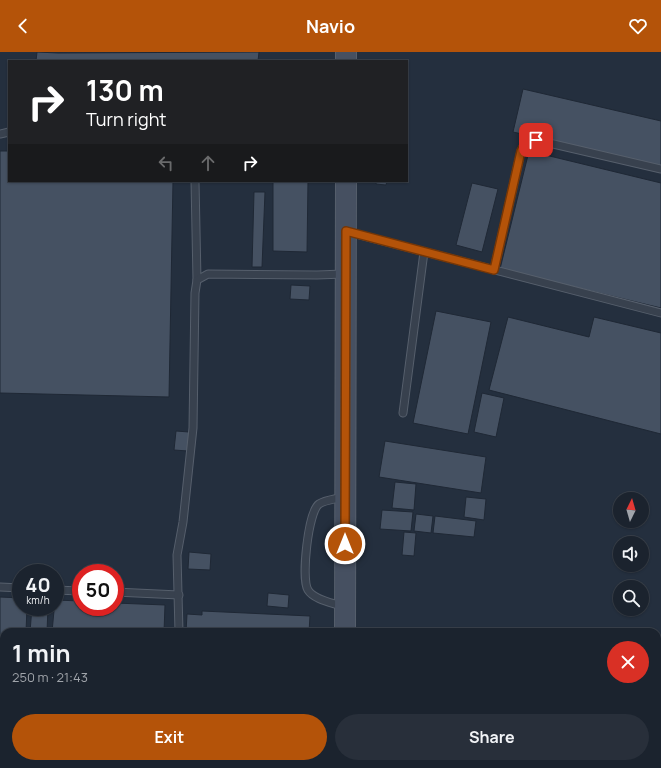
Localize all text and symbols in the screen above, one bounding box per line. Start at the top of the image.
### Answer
text: Navio [306,14,355,38]
icon: back [12,15,34,37]
icon: heart [627,15,649,37]
text: 130 m [86,71,164,109]
icon: right [20,76,72,128]
text: Turn right [86,107,167,131]
pin [519,123,553,157]
icon: arrive [525,129,547,151]
icon: left [155,152,177,174]
icon: ahead [197,152,219,174]
icon: right [239,152,261,174]
north arrow [613,492,649,528]
map controls [613,492,649,616]
position arrow [324,523,366,565]
button: sound [613,536,649,572]
speed limit sign: 50 [72,564,124,616]
text: 40 [25,571,51,598]
button: search [613,580,649,616]
text: km/h [26,593,50,607]
text: 1 min [12,636,71,669]
button: close [607,641,649,683]
text: 250 m · 21:43 [12,668,88,686]
button: Exit [12,714,327,760]
button: Share [335,714,649,760]

